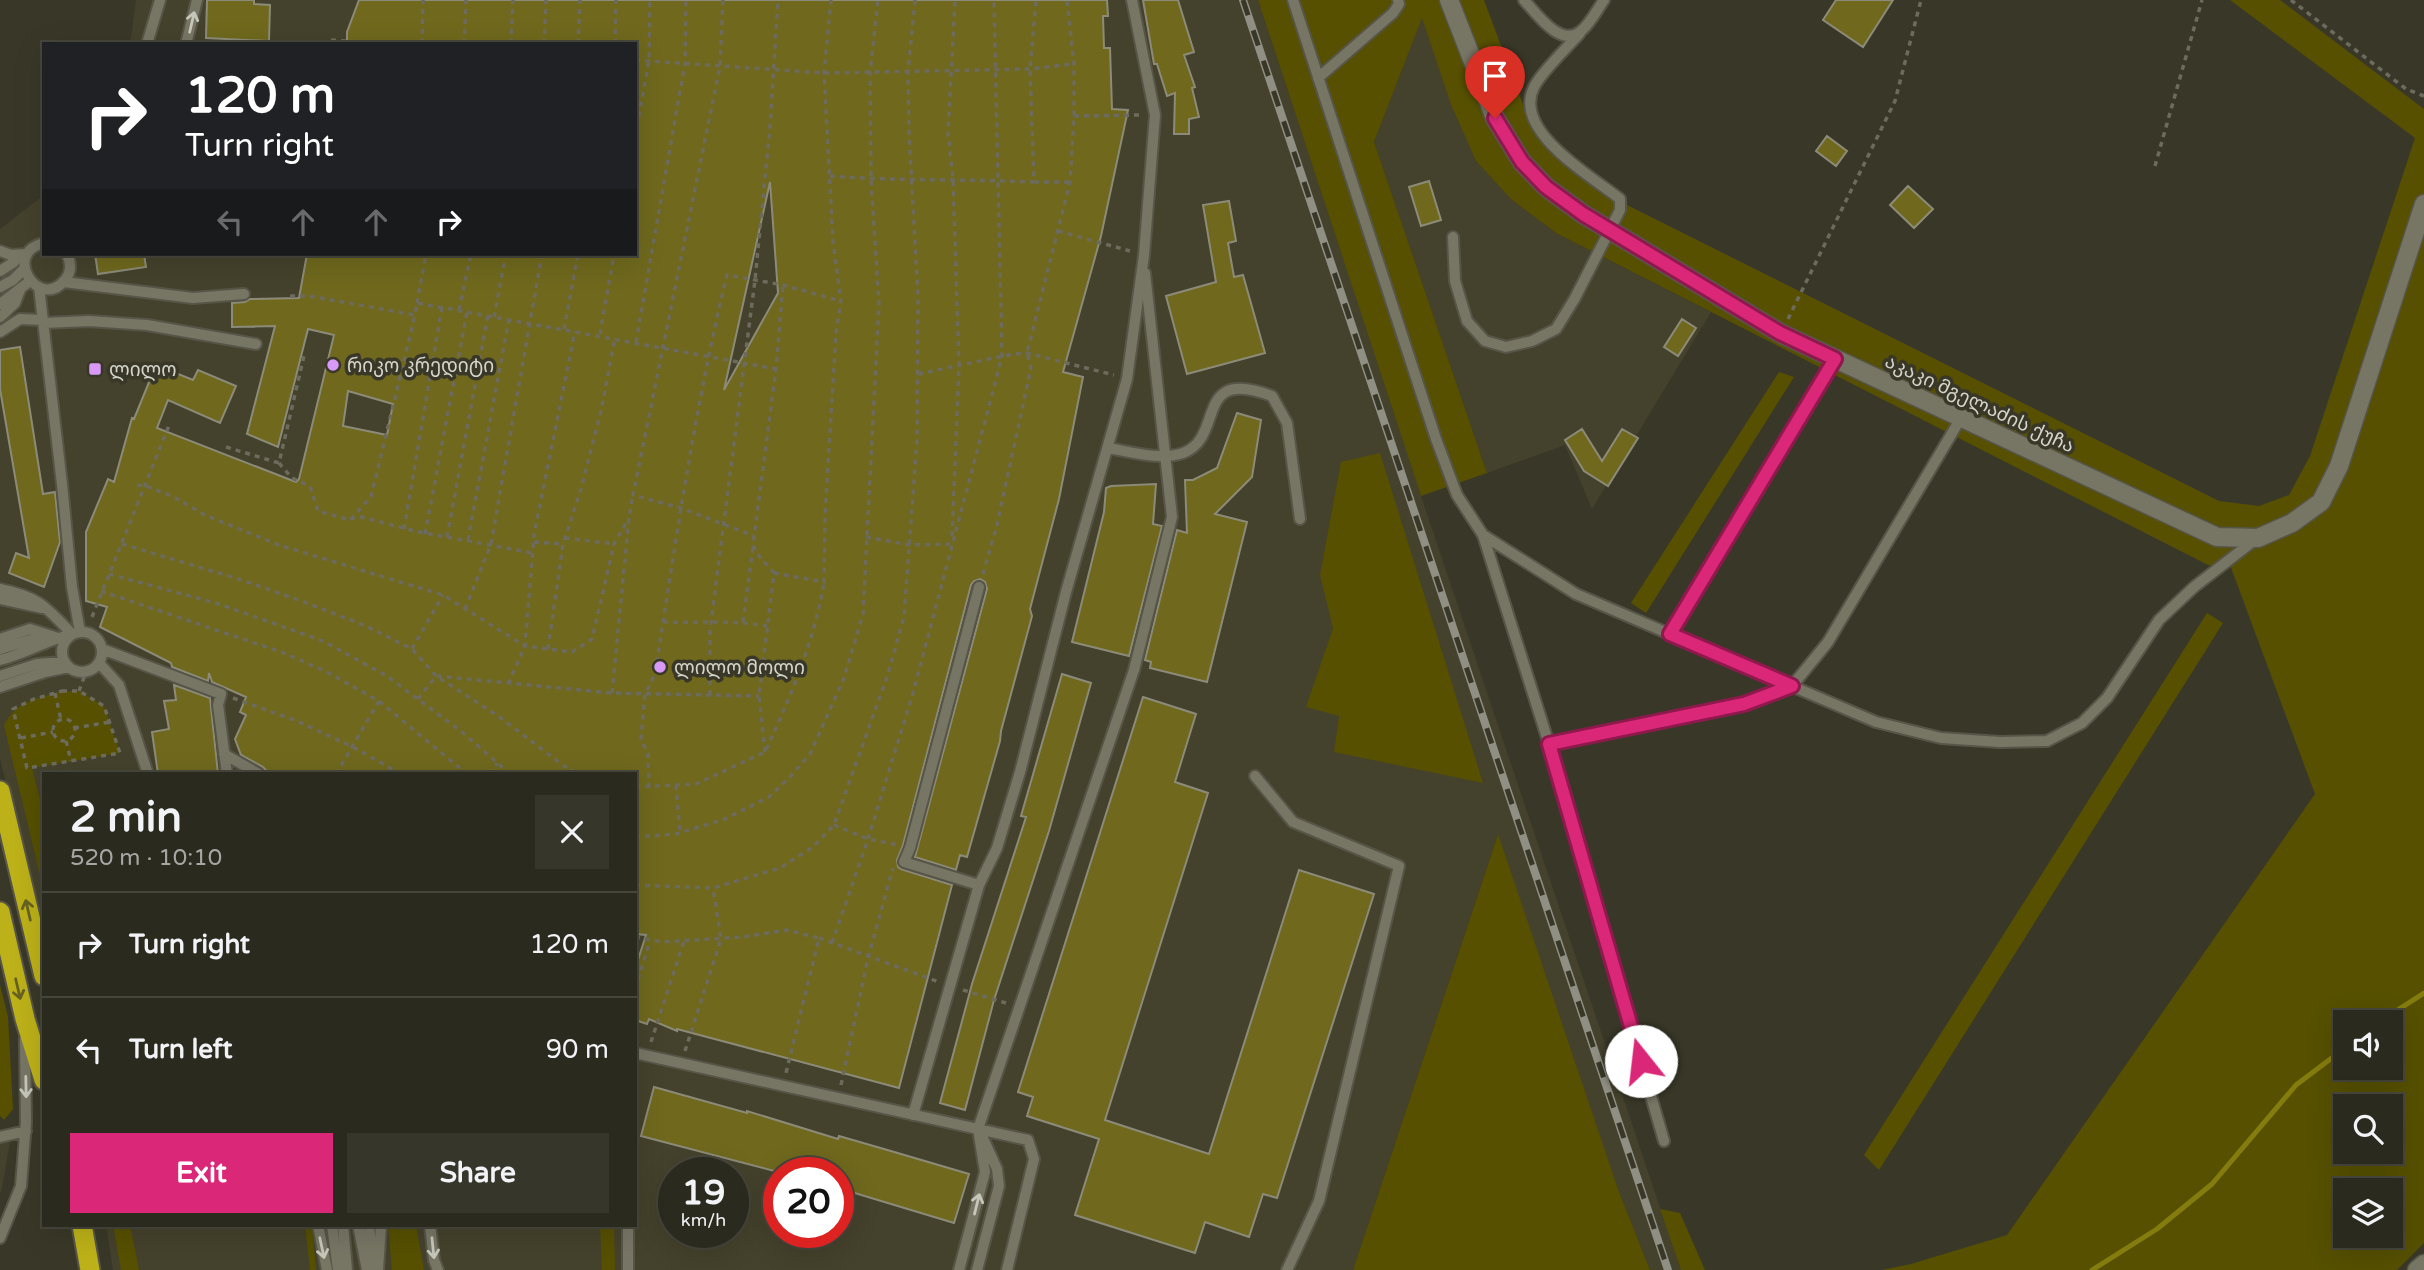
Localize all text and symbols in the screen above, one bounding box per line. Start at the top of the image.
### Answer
one-way arrow [185,11,199,34]
pin [1465,46,1525,118]
icon: arrive [1476,57,1514,95]
text: 120 m [185,67,335,126]
icon: right [70,70,161,161]
text: Turn right [185,127,334,165]
icon: left [211,203,249,241]
icon: ahead [284,203,322,241]
icon: ahead [357,203,395,241]
icon: right [430,203,468,241]
street label: აკაკი მგელაძის ქუჩა [1881,350,2078,458]
place label: რიკო კრედიტი [347,355,494,378]
marker: რიკო კრედიტი [325,357,341,373]
place label: ლილო [109,359,177,382]
marker: ლილო [87,361,103,377]
place label: ლილო მოლი [674,657,805,680]
marker: ლილო მოლი [652,659,668,675]
text: 2 min [70,792,182,843]
button: close [535,795,609,869]
text: 520 m · 10:10 [70,844,222,872]
one-way arrow [21,899,34,922]
icon: right [70,926,108,964]
text: Turn right [129,929,250,960]
text: 120 m [529,929,609,960]
one-way arrow [12,977,26,1000]
map controls [2333,1010,2403,1248]
button: sound [2333,1010,2403,1080]
position arrow [1604,1024,1678,1098]
icon: left [70,1031,108,1069]
text: Turn left [129,1034,232,1065]
text: 90 m [546,1034,609,1065]
one-way arrow [19,1076,33,1099]
button: search [2333,1094,2403,1164]
button: Exit [70,1133,333,1213]
button: Share [347,1133,609,1213]
speed limit sign: 20 [763,1157,854,1248]
text: 19 [682,1172,725,1214]
button: layers [2333,1178,2403,1248]
one-way arrow [971,1193,985,1216]
text: km/h [681,1209,726,1231]
one-way arrow [316,1236,330,1259]
one-way arrow [427,1236,440,1259]

